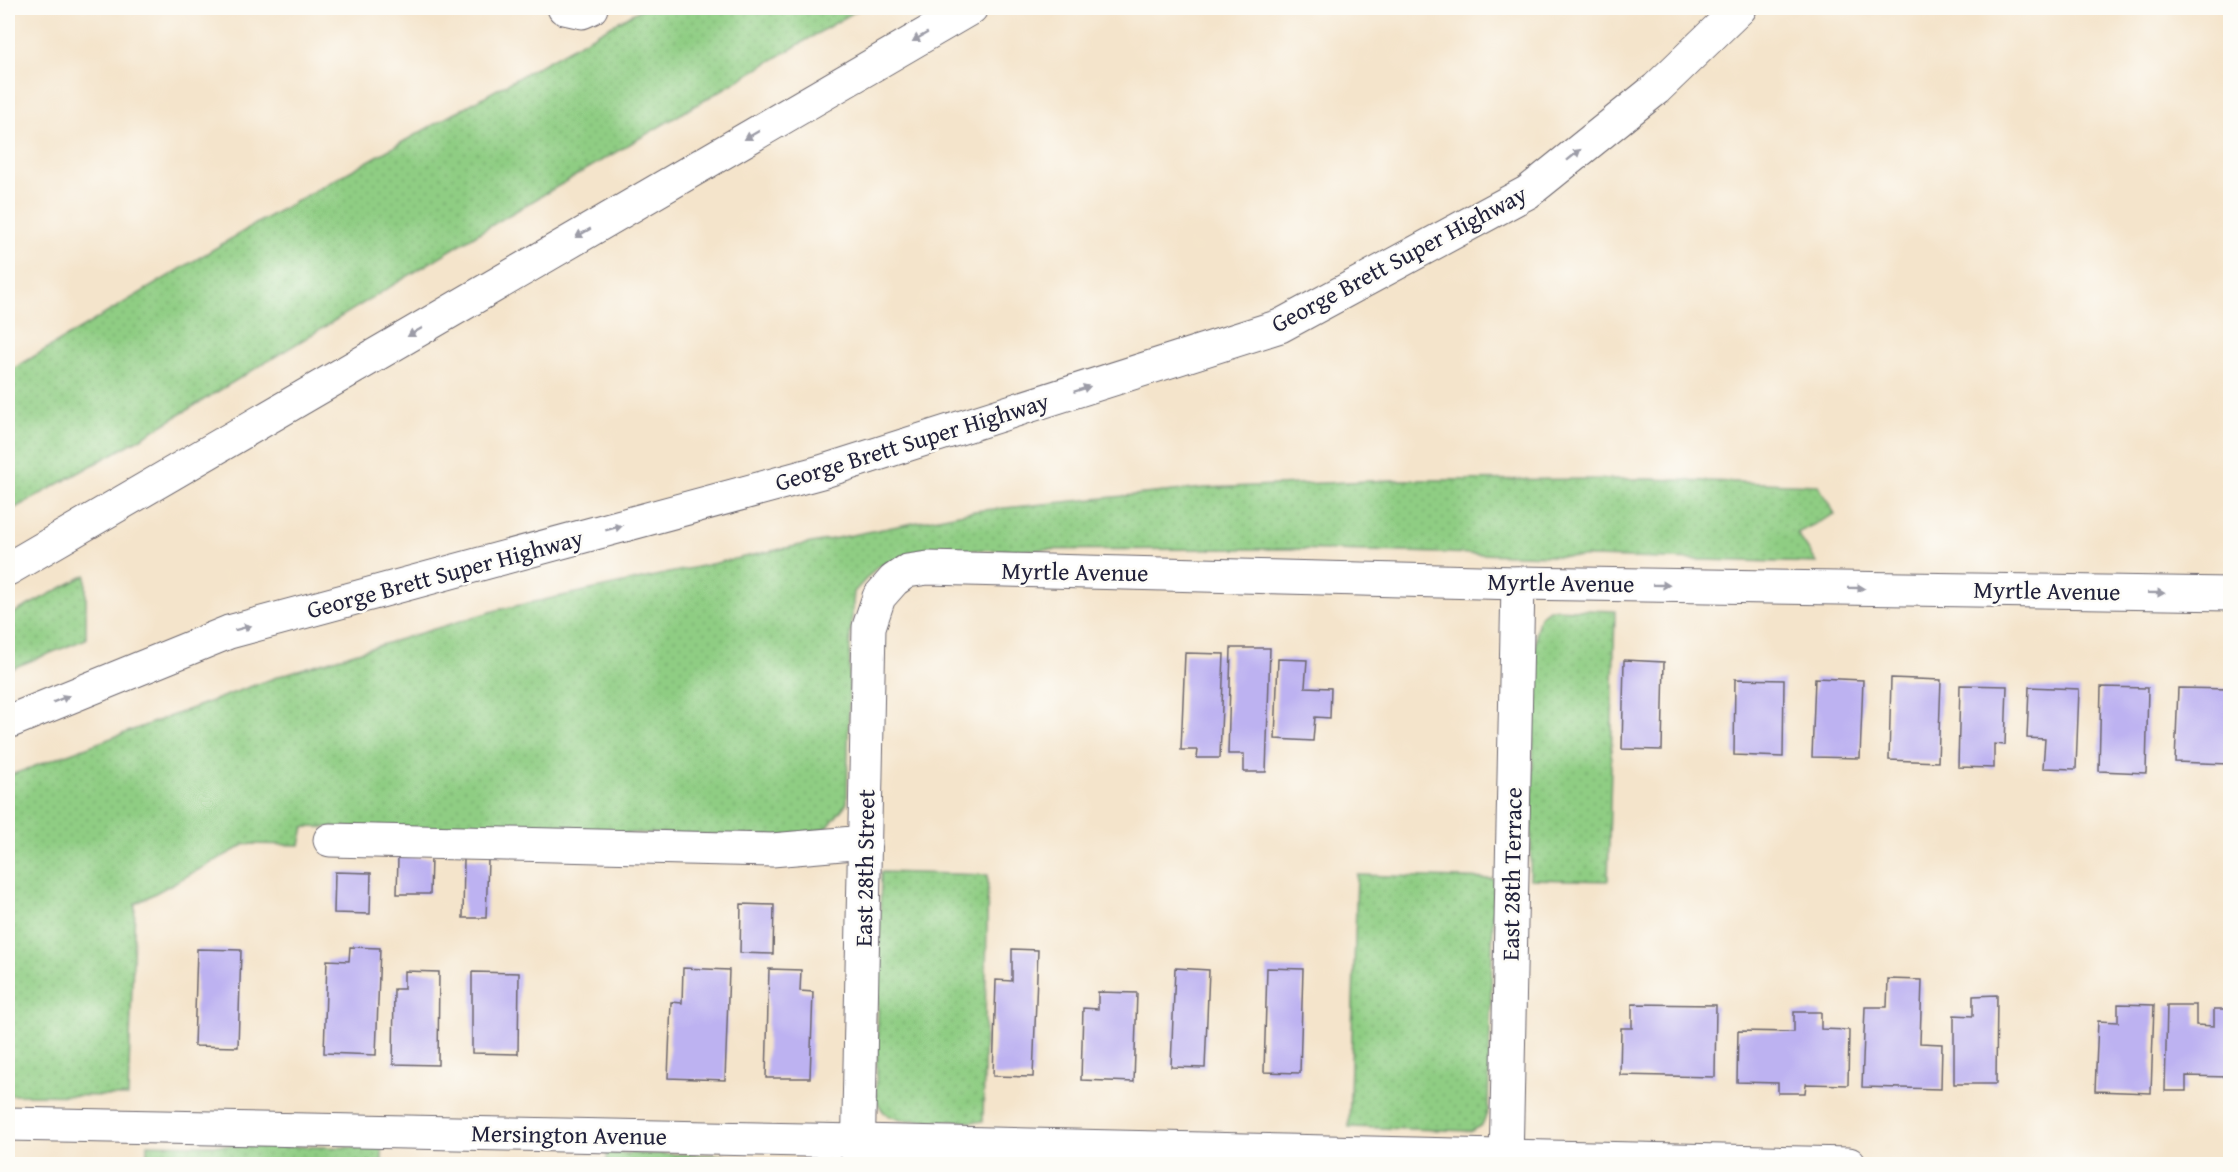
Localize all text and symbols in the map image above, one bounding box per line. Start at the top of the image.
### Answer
one-way arrow [911,32,928,42]
one-way arrow [744,130,760,141]
one-way arrow [1566,149,1581,162]
street label: George Brett Super Highway [1265,176,1533,341]
one-way arrow [575,228,592,238]
one-way arrow [407,326,423,337]
street label: George Brett Super Highway [771,383,1053,500]
one-way arrow [1073,384,1091,393]
street label: George Brett Super Highway [303,520,587,627]
one-way arrow [605,523,623,532]
street label: Myrtle Avenue [1001,553,1149,590]
street label: Myrtle Avenue [1487,564,1635,601]
street label: Myrtle Avenue [1973,572,2121,609]
one-way arrow [1651,580,1670,590]
one-way arrow [1846,583,1865,593]
one-way arrow [2146,588,2165,597]
one-way arrow [234,623,252,632]
one-way arrow [53,694,71,704]
street label: East 28th Terrace [1492,787,1531,961]
street label: East 28th Street [846,788,883,947]
street label: Mersington Avenue [471,1115,667,1154]

